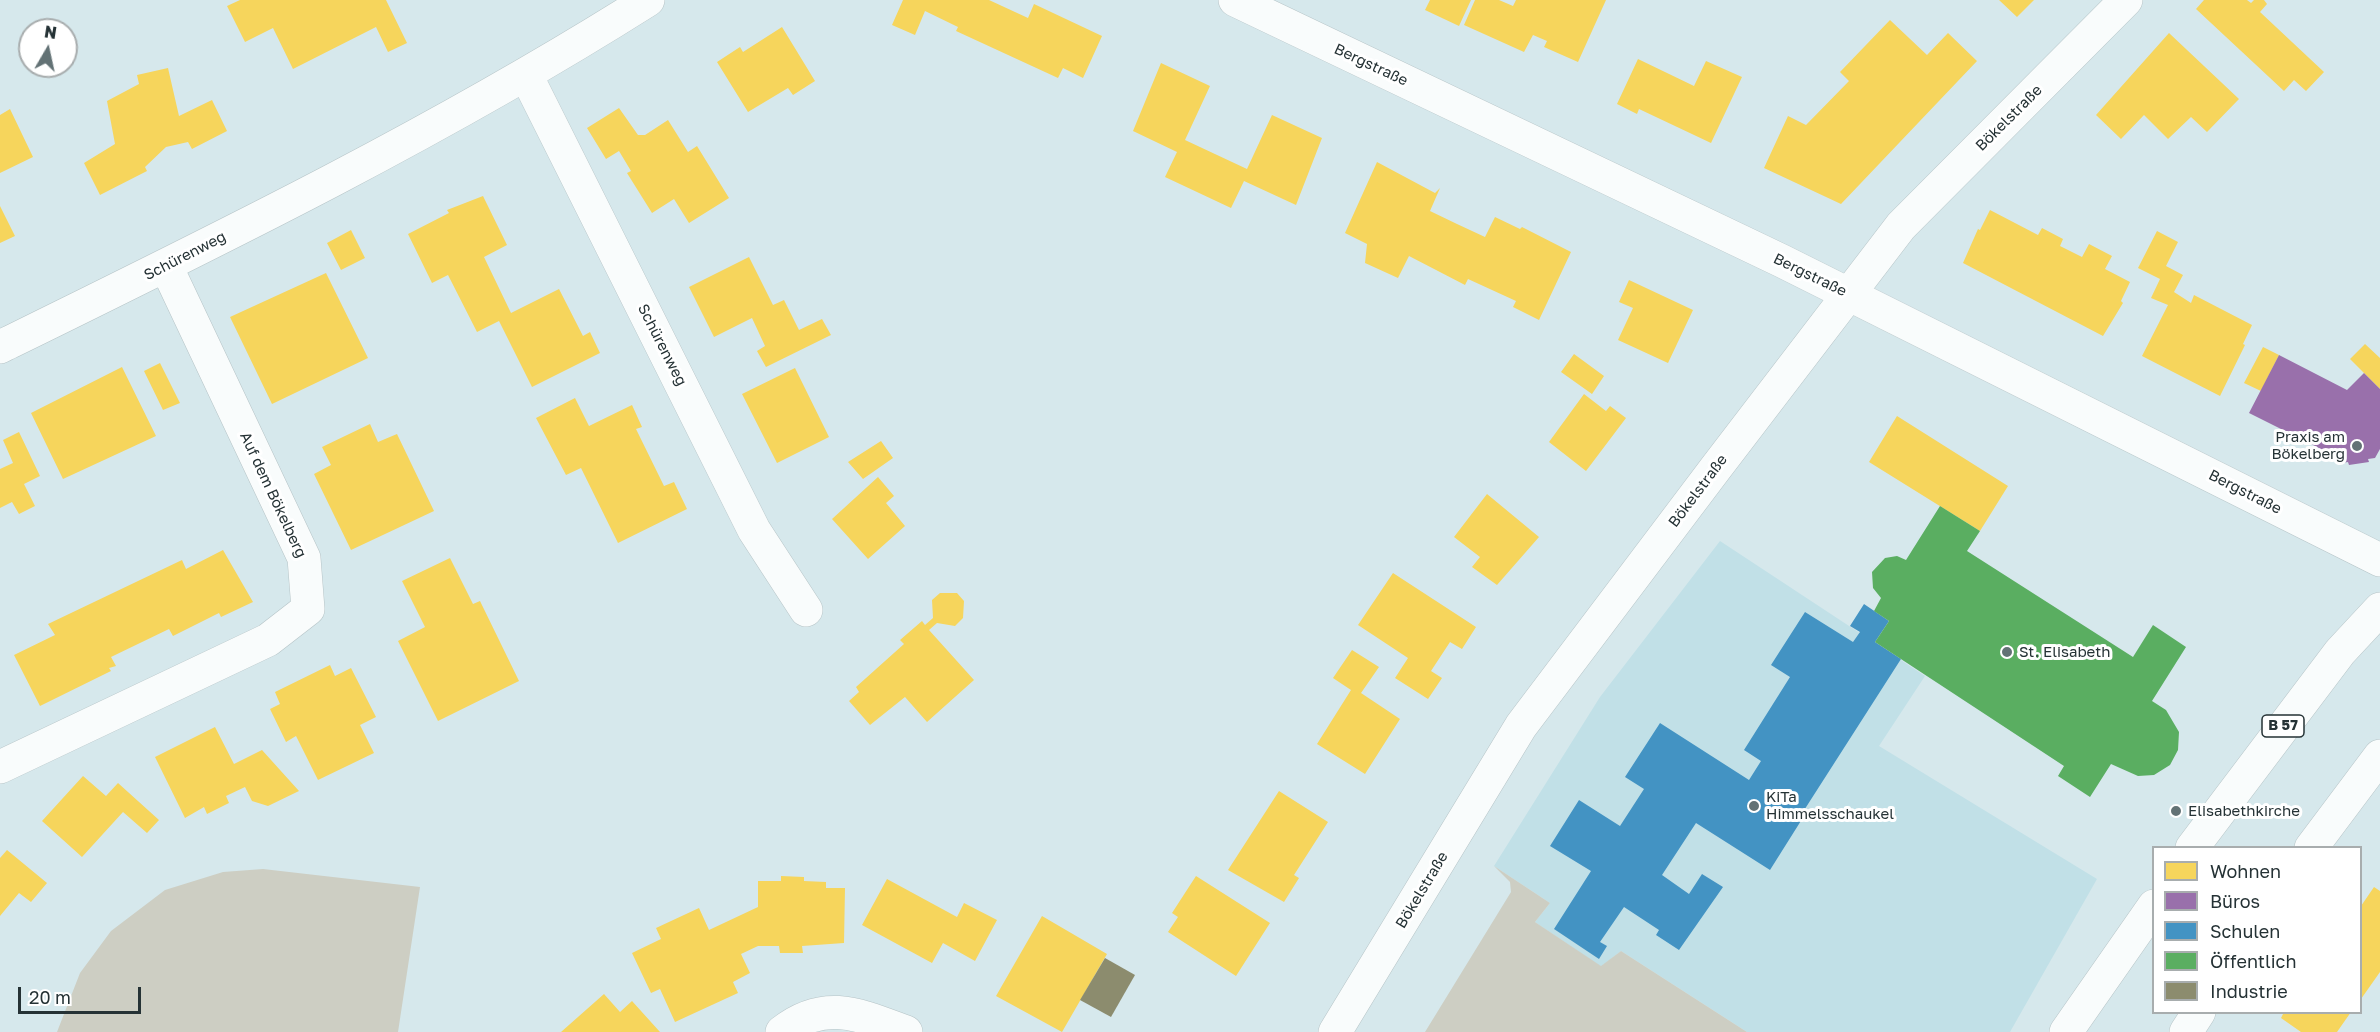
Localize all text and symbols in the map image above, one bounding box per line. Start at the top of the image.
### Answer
north arrow [18,18,78,78]
text: N [43,21,58,43]
street label: Bergstraße [1331,40,1411,90]
street label: Bökelstraße [1972,81,2046,155]
street label: Schürenweg [141,228,229,284]
street label: Bergstraße [1770,250,1850,300]
street label: Schürenweg [634,301,690,389]
place label: Praxis am Bökelberg [2271,428,2345,463]
street label: Auf dem Bökelberg [236,429,310,561]
marker: Praxis am Bökelberg [2350,439,2364,453]
street label: Bökelstraße [1665,451,1731,531]
street label: Bergstraße [2206,466,2284,518]
place label: St. Elisabeth [2019,643,2111,661]
marker: St. Elisabeth [2000,645,2014,659]
road number: B 57 [2262,715,2304,737]
place label: KiTa Himmelsschaukel [1766,788,1894,823]
marker: KiTa Himmelsschaukel [1747,799,1761,813]
place label: Elisabethkirche [2188,802,2300,820]
marker: Elisabethkirche [2169,804,2183,818]
legend [2152,846,2362,1014]
street label: Bökelstraße [1392,848,1452,932]
text: Wohnen [2210,860,2281,882]
text: Büros [2210,890,2260,912]
text: Schulen [2210,920,2280,942]
text: Öffentlich [2210,950,2296,972]
scale bar [21,975,144,1013]
text: Industrie [2210,980,2288,1002]
text: 20 m [29,986,71,1008]

